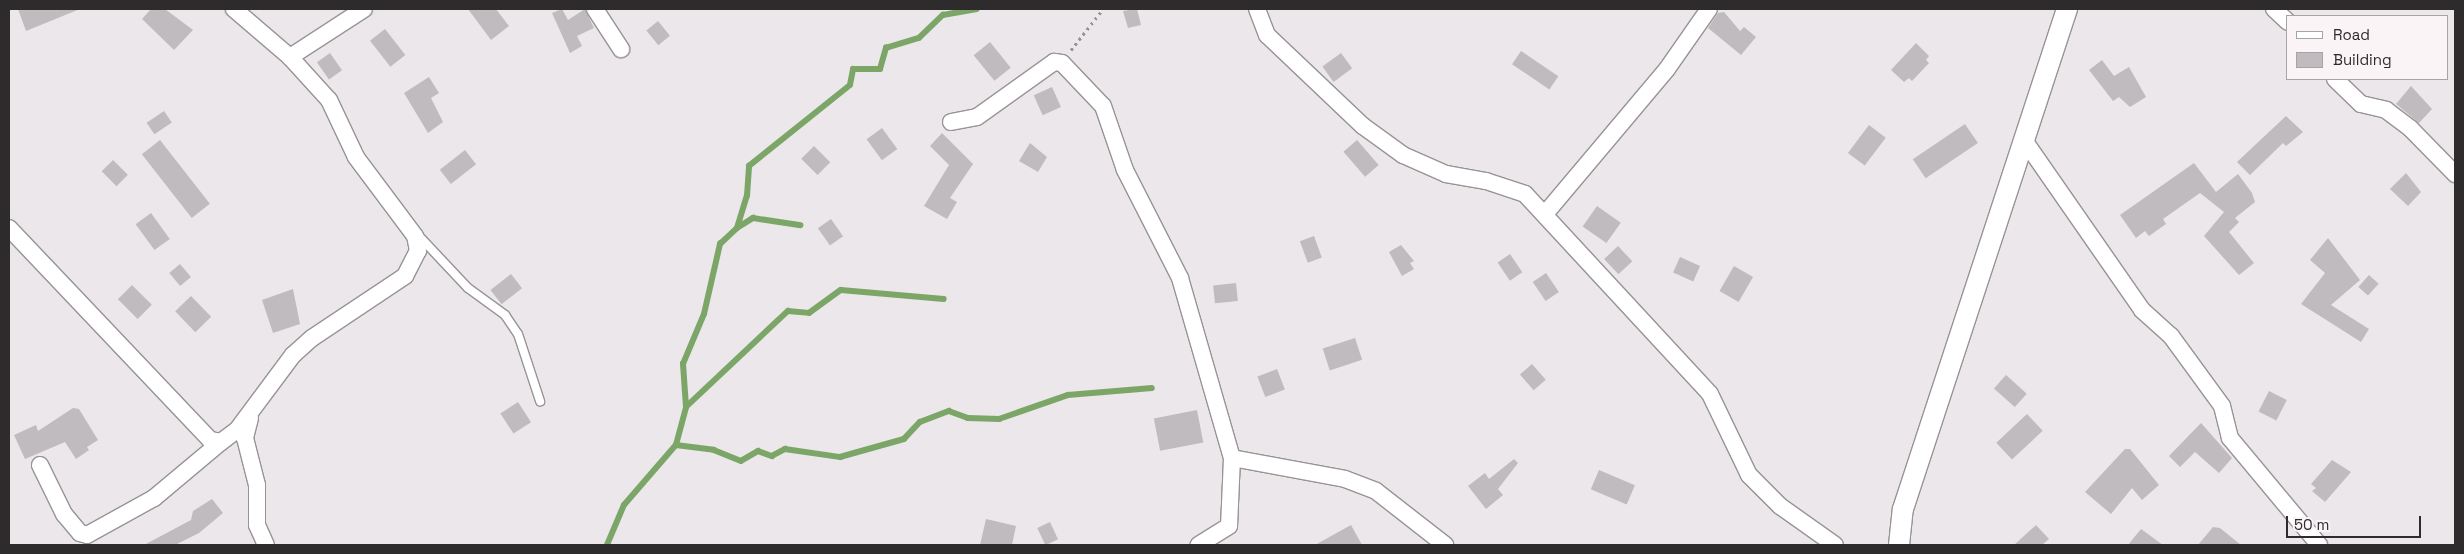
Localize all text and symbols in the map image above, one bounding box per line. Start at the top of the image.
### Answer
legend [2286,15,2449,80]
text: Road [2333,25,2370,44]
text: Building [2333,50,2392,69]
scale bar [2289,506,2424,538]
text: 50 m [2294,515,2329,534]

